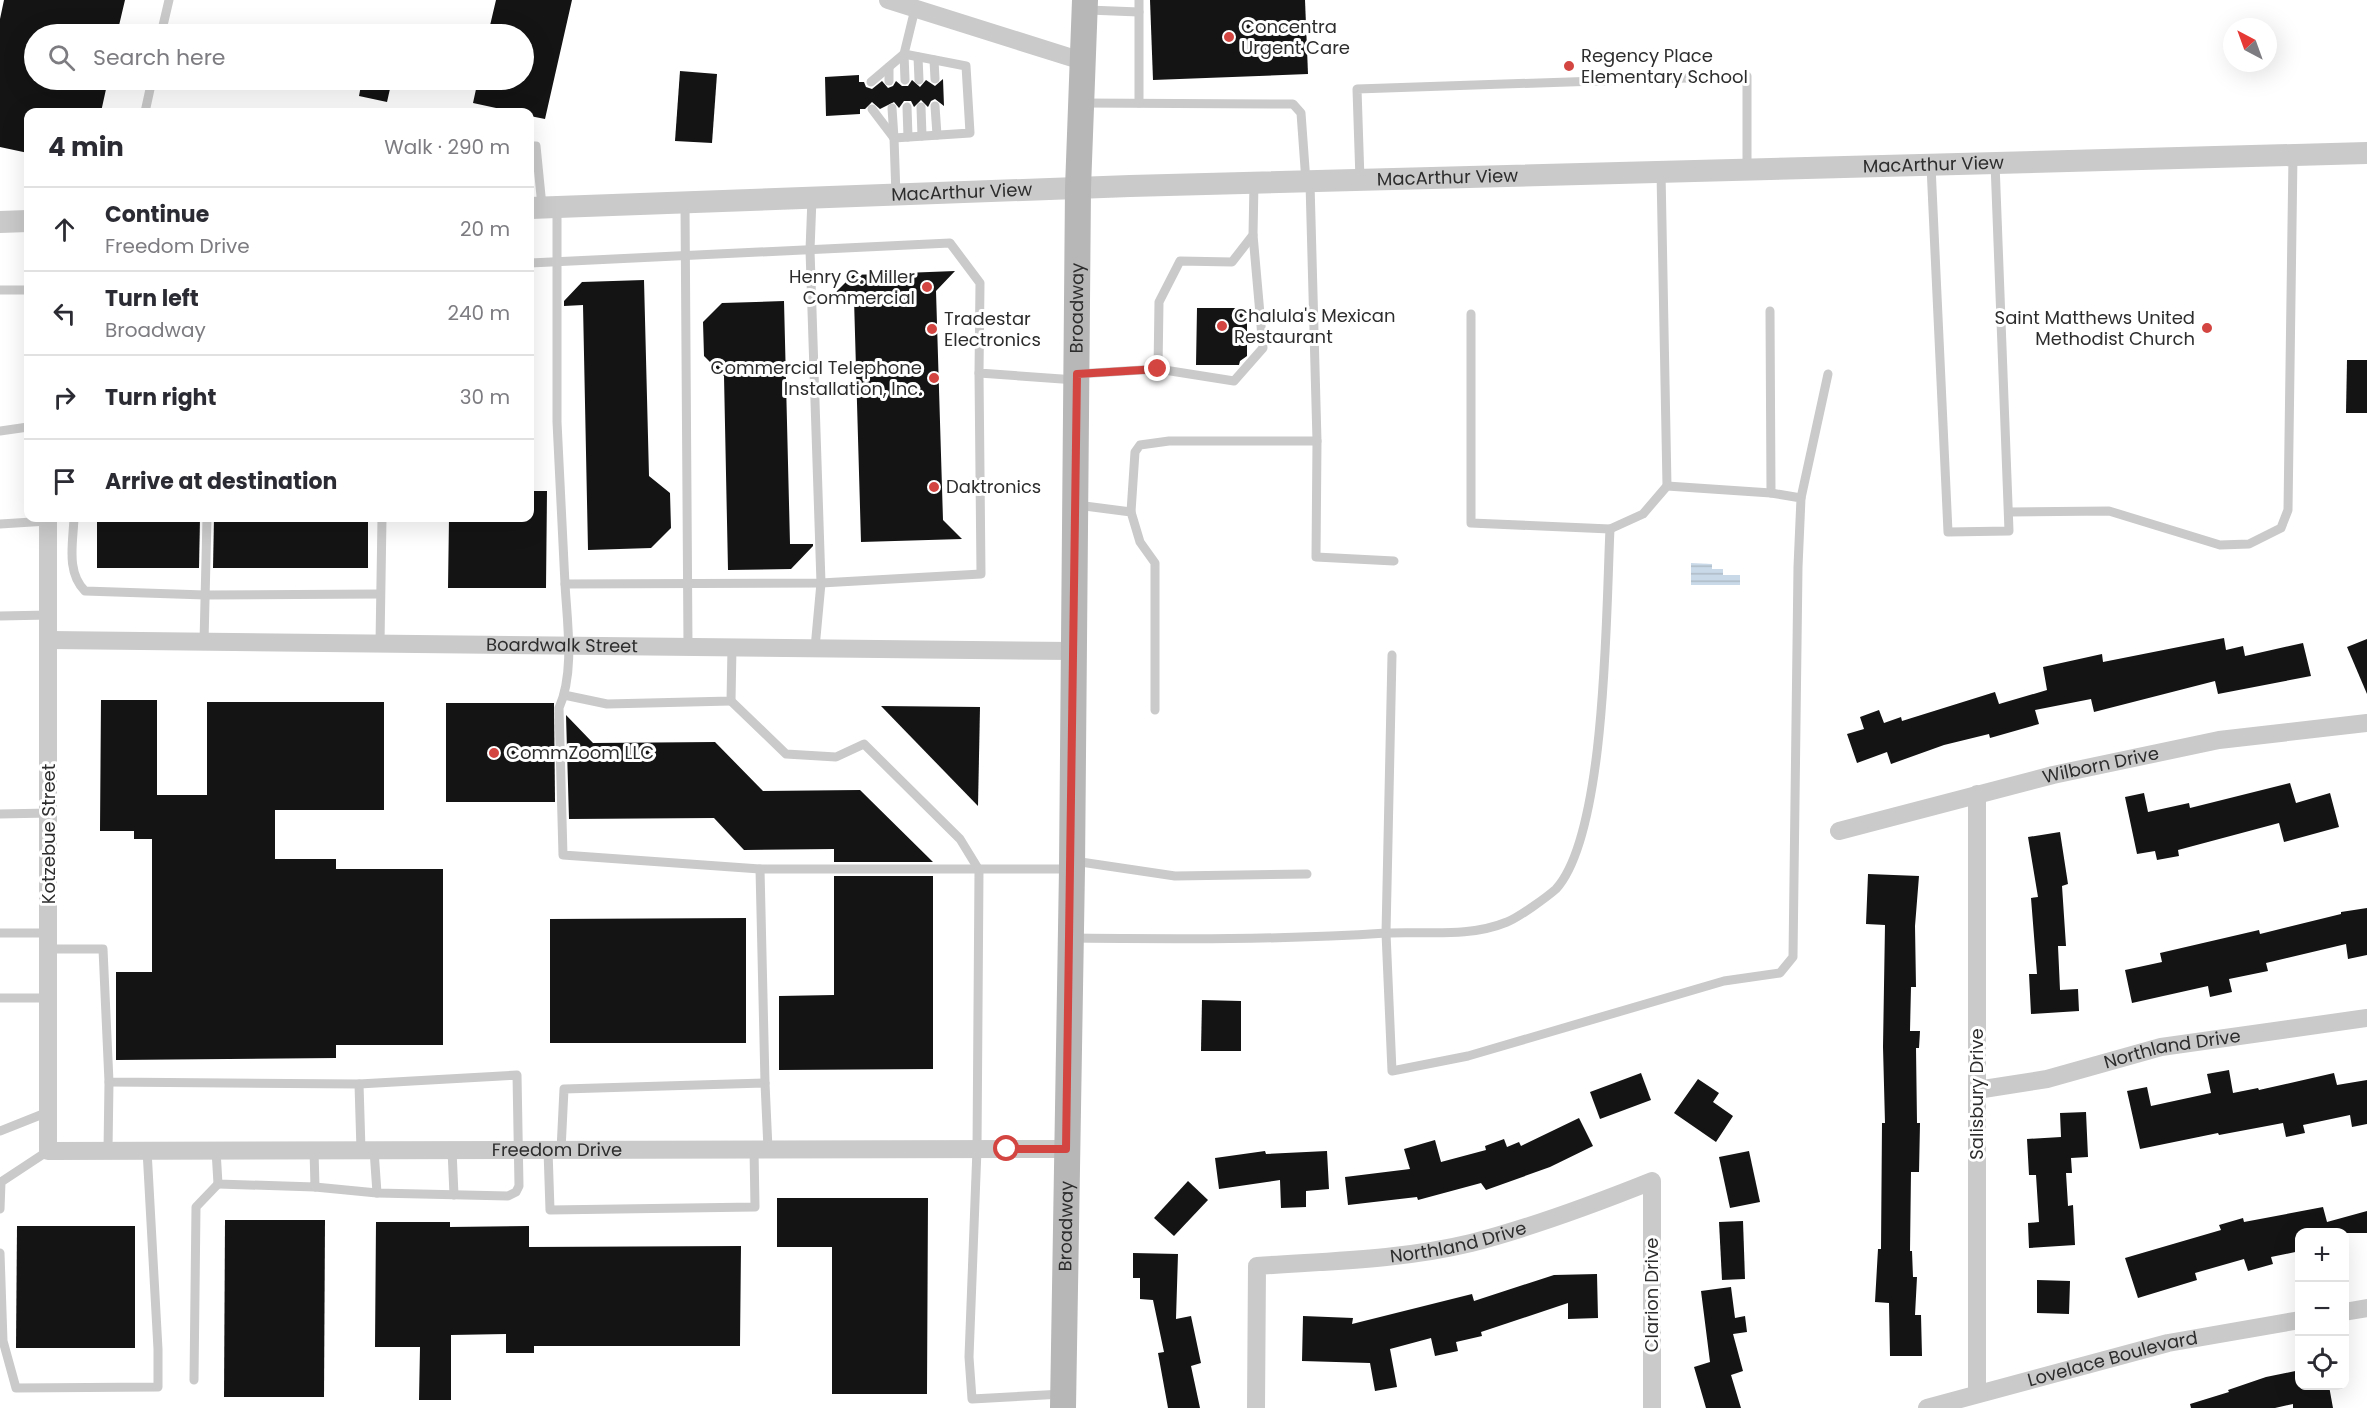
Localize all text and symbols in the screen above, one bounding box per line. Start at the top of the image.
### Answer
place label: Concentra Urgent Care [1241,14,1350,60]
north arrow [2223,18,2277,72]
search box [24,24,534,90]
marker: Concentra Urgent Care [1222,30,1236,44]
icon: search [45,41,78,74]
text: Search here [93,42,226,73]
place label: Regency Place Elementary School [1581,43,1748,89]
marker: Regency Place Elementary School [1562,59,1576,73]
text: 4 min [48,129,124,165]
text: Walk · 290 m [384,133,510,161]
street label: MacArthur View [1862,150,2004,178]
street label: MacArthur View [1377,163,1519,191]
street label: MacArthur View [891,177,1033,207]
text: Continue [105,199,209,230]
icon: ahead [48,213,81,246]
text: 20 m [460,215,510,243]
text: Freedom Drive [105,232,250,260]
street label: Broadway [1064,263,1089,354]
place label: Henry C. Miller Commercial [789,264,915,310]
marker: Henry C. Miller Commercial [920,280,934,294]
text: Turn left [105,283,199,314]
icon: left [48,297,81,330]
text: 240 m [447,299,510,327]
place label: Chalula's Mexican Restaurant [1234,303,1396,349]
place label: Saint Matthews United Methodist Church [1995,305,2195,351]
place label: Tradestar Electronics [944,306,1041,352]
text: Broadway [105,316,206,344]
marker: Chalula's Mexican Restaurant [1215,319,1229,333]
marker: Saint Matthews United Methodist Church [2200,321,2214,335]
marker: Tradestar Electronics [925,322,939,336]
place label: Commercial Telephone Installation, Inc. [711,355,922,401]
route end [1144,355,1170,381]
marker: Commercial Telephone Installation, Inc. [927,371,941,385]
icon: right [48,381,81,414]
text: Turn right [105,382,216,413]
text: 30 m [460,383,510,411]
icon: arrive [48,465,81,498]
text: Arrive at destination [105,466,337,497]
place label: Daktronics [946,474,1041,499]
marker: Daktronics [927,480,941,494]
street label: Boardwalk Street [486,632,638,658]
place label: CommZoom LLC [506,740,654,765]
street label: Wilborn Drive [2040,740,2161,789]
marker: CommZoom LLC [487,746,501,760]
street label: Kotzebue Street [36,764,61,904]
street label: Northland Drive [2101,1023,2242,1074]
street label: Salisbury Drive [1964,1028,1989,1160]
route start [993,1135,1019,1161]
street label: Freedom Drive [492,1137,622,1162]
street label: Broadway [1052,1180,1079,1272]
street label: Northland Drive [1389,1215,1529,1269]
map controls [2295,1228,2349,1390]
button: + [2295,1228,2349,1282]
street label: Clarion Drive [1639,1238,1664,1352]
button: − [2295,1282,2349,1336]
street label: Lovelace Boulevard [2025,1325,2200,1392]
button: locate [2295,1336,2349,1390]

